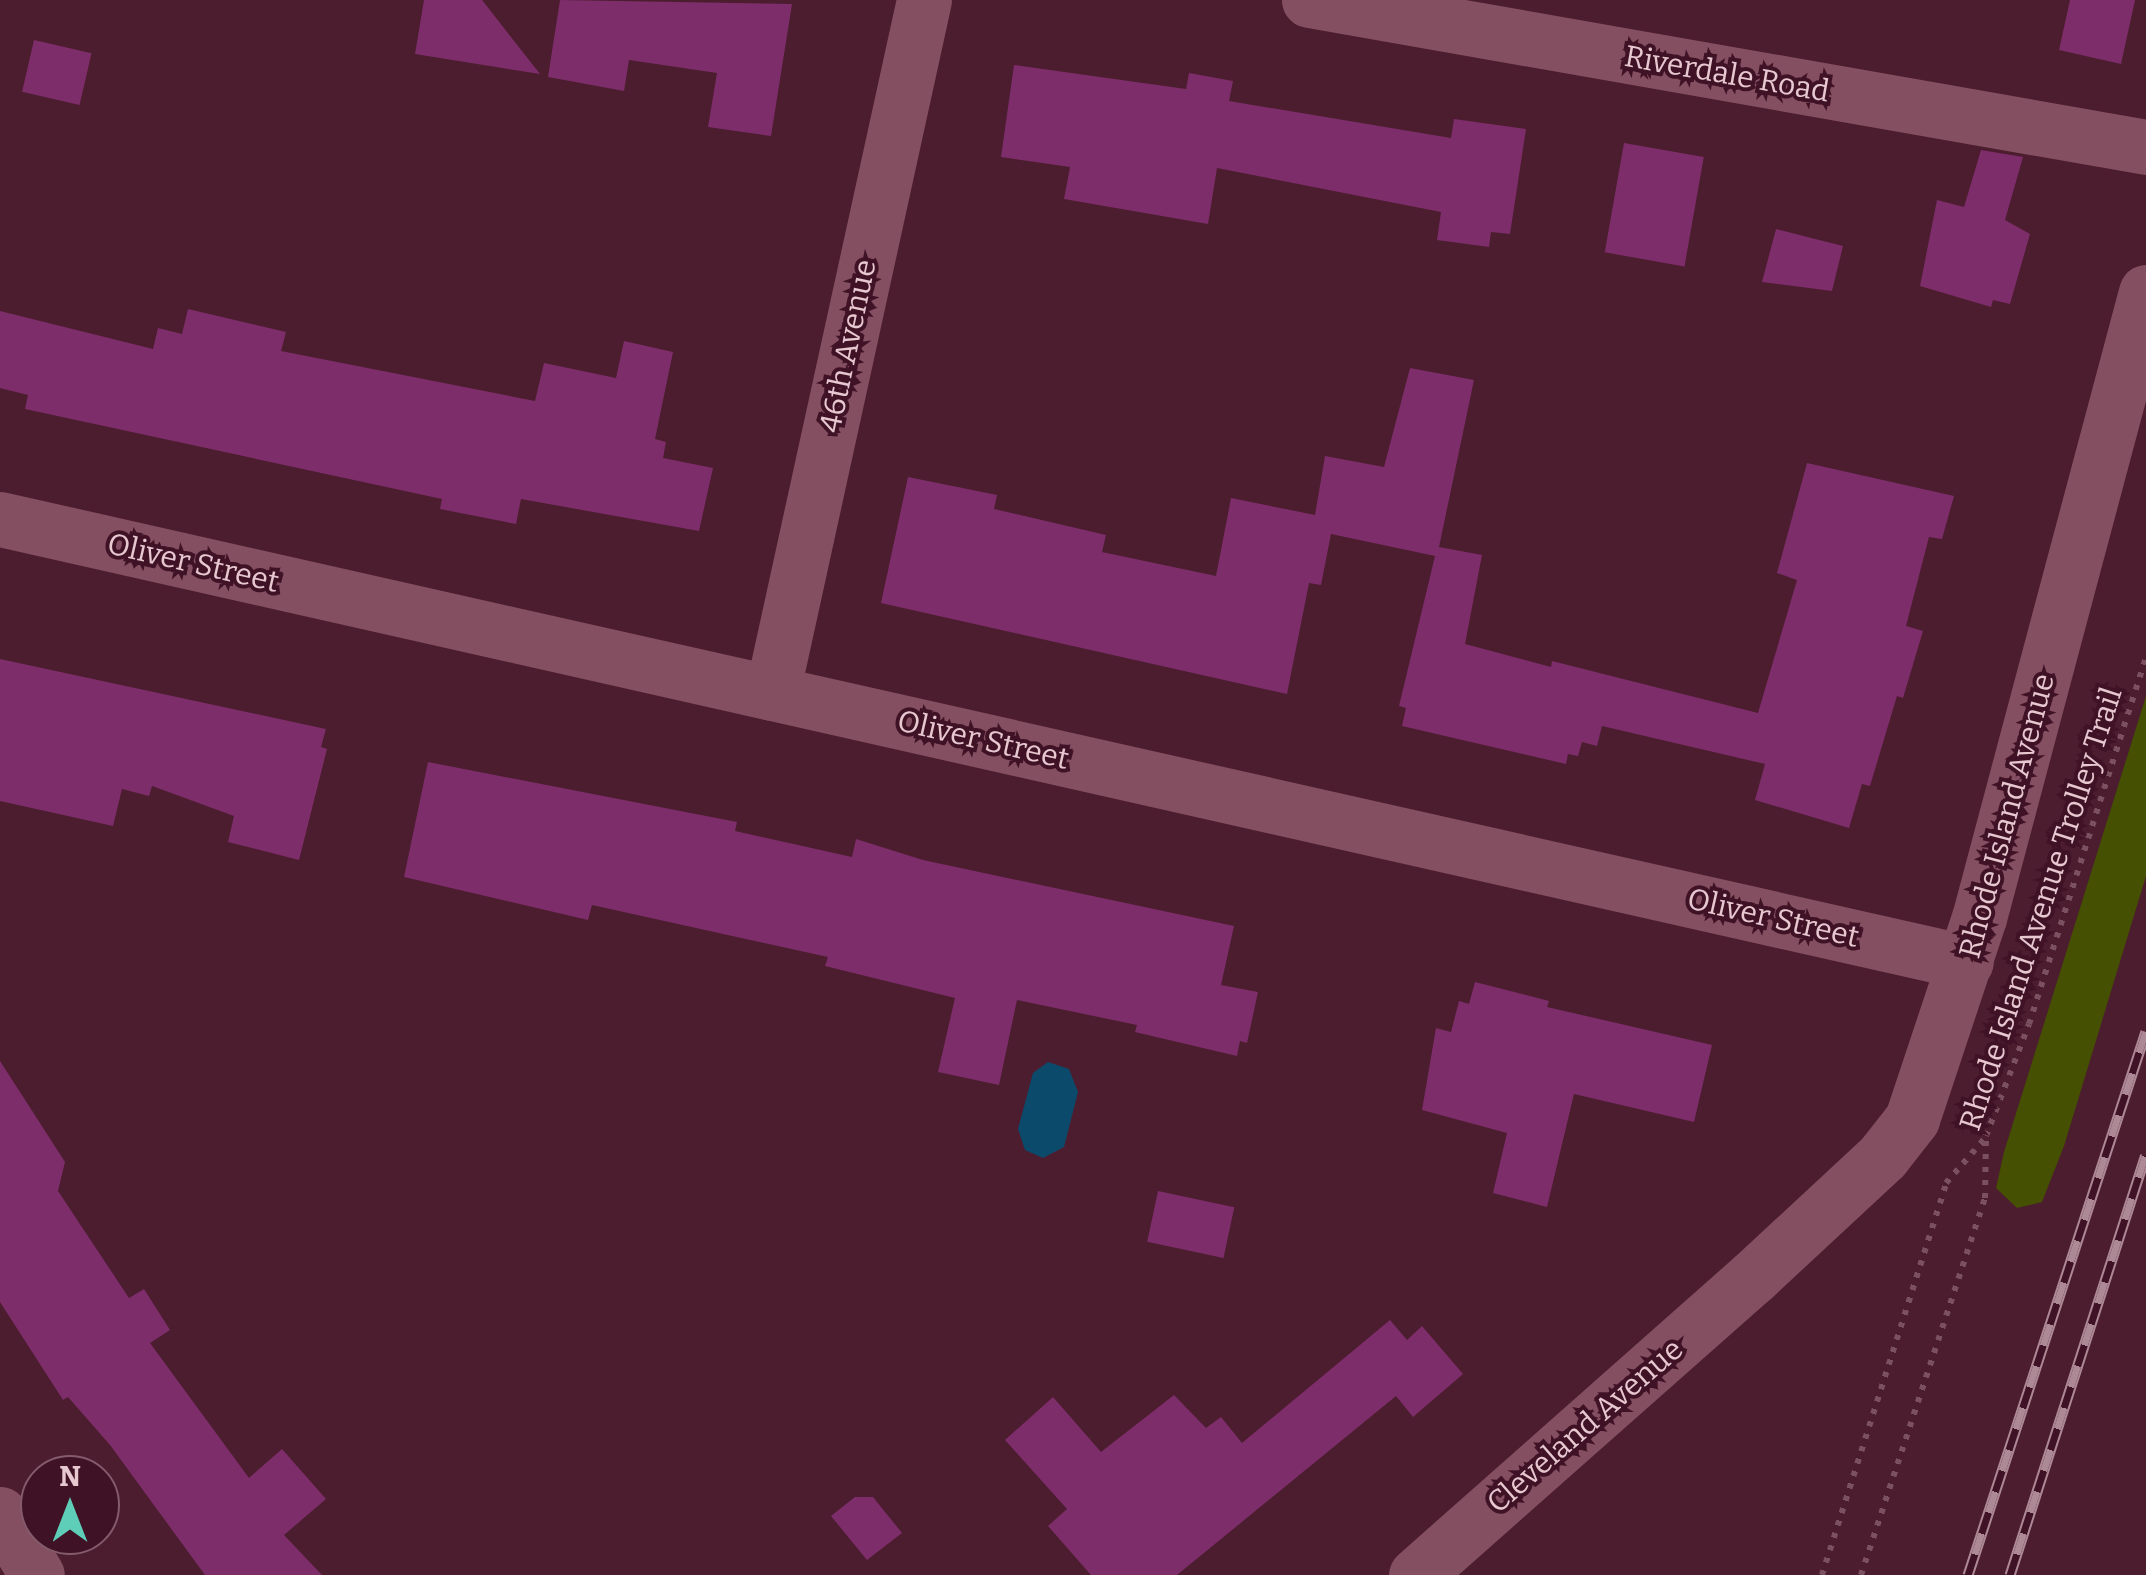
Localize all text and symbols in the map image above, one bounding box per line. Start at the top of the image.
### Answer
street label: Riverdale Road [1622,38,1832,110]
street label: 46th Avenue [812,256,884,436]
street label: Oliver Street [104,526,282,600]
street label: Rhode Island Avenue [1952,670,2062,962]
street label: Rhode Island Avenue Trolley Trail [1952,683,2130,1135]
street label: Oliver Street [894,703,1072,777]
street label: Oliver Street [1684,881,1862,955]
street label: Cleveland Avenue [1480,1331,1690,1521]
north arrow [20,1455,120,1555]
text: N [59,1460,81,1493]

